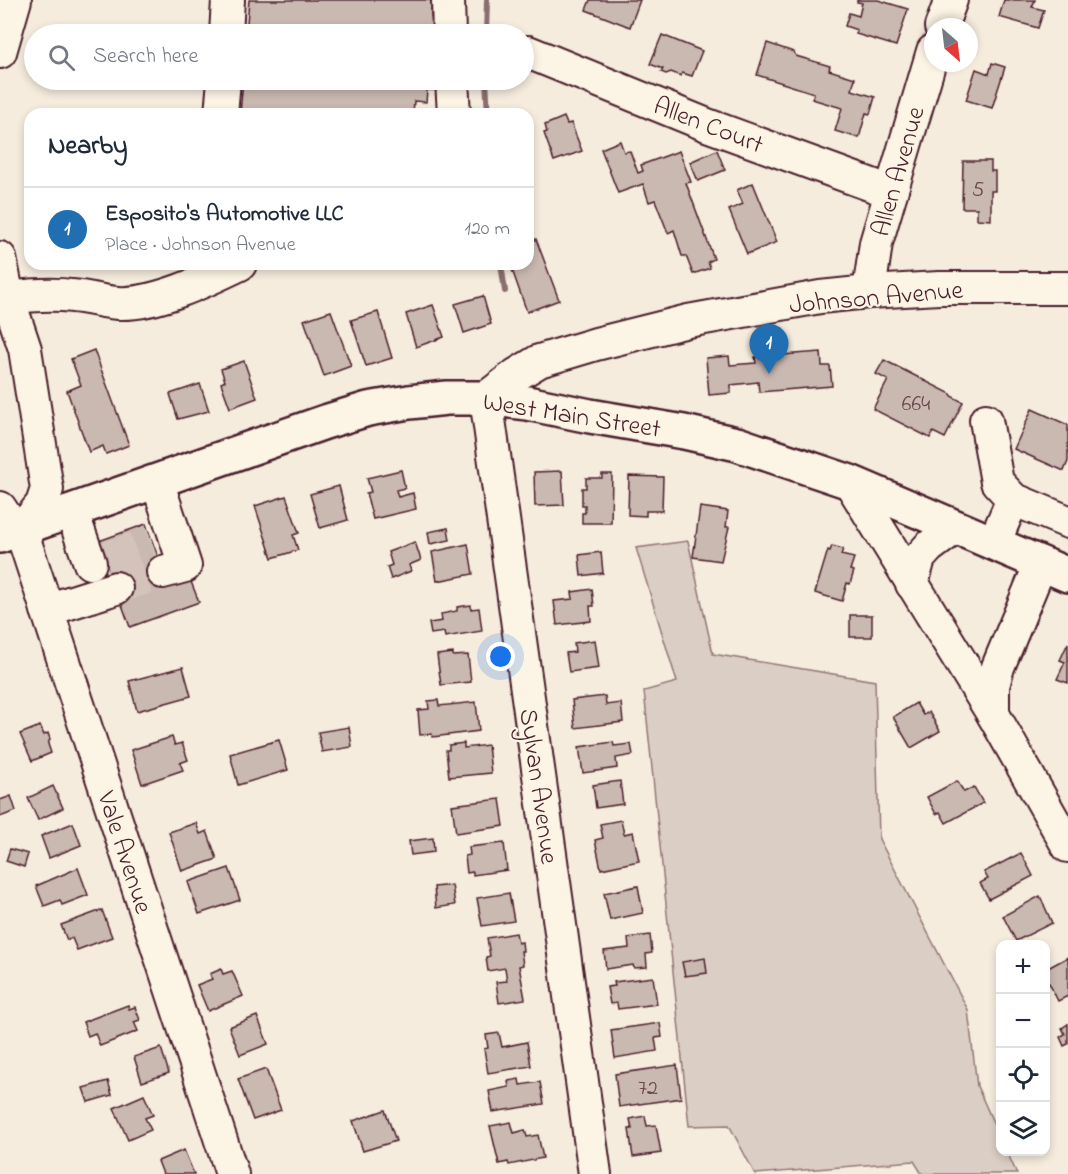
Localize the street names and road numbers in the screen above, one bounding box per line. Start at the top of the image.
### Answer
street label: Allen Court [647,88,769,165]
street label: Allen Avenue [863,102,937,241]
street label: Johnson Avenue [788,272,965,326]
street label: West Main Street [480,384,663,450]
street label: Sylvan Avenue [507,706,567,867]
street label: Vale Avenue [85,786,161,919]

